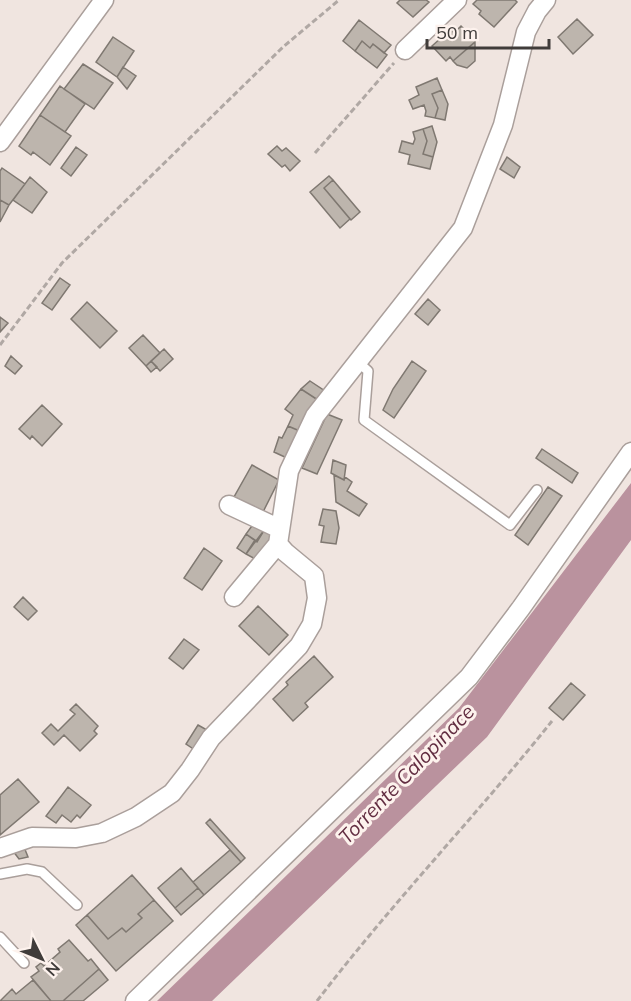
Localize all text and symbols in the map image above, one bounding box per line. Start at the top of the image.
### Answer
scale bar [427,12,548,50]
text: 50 m [436,21,478,44]
water label: Torrente Calopinace [333,699,479,849]
north arrow [12,929,72,989]
text: N [42,958,64,980]

